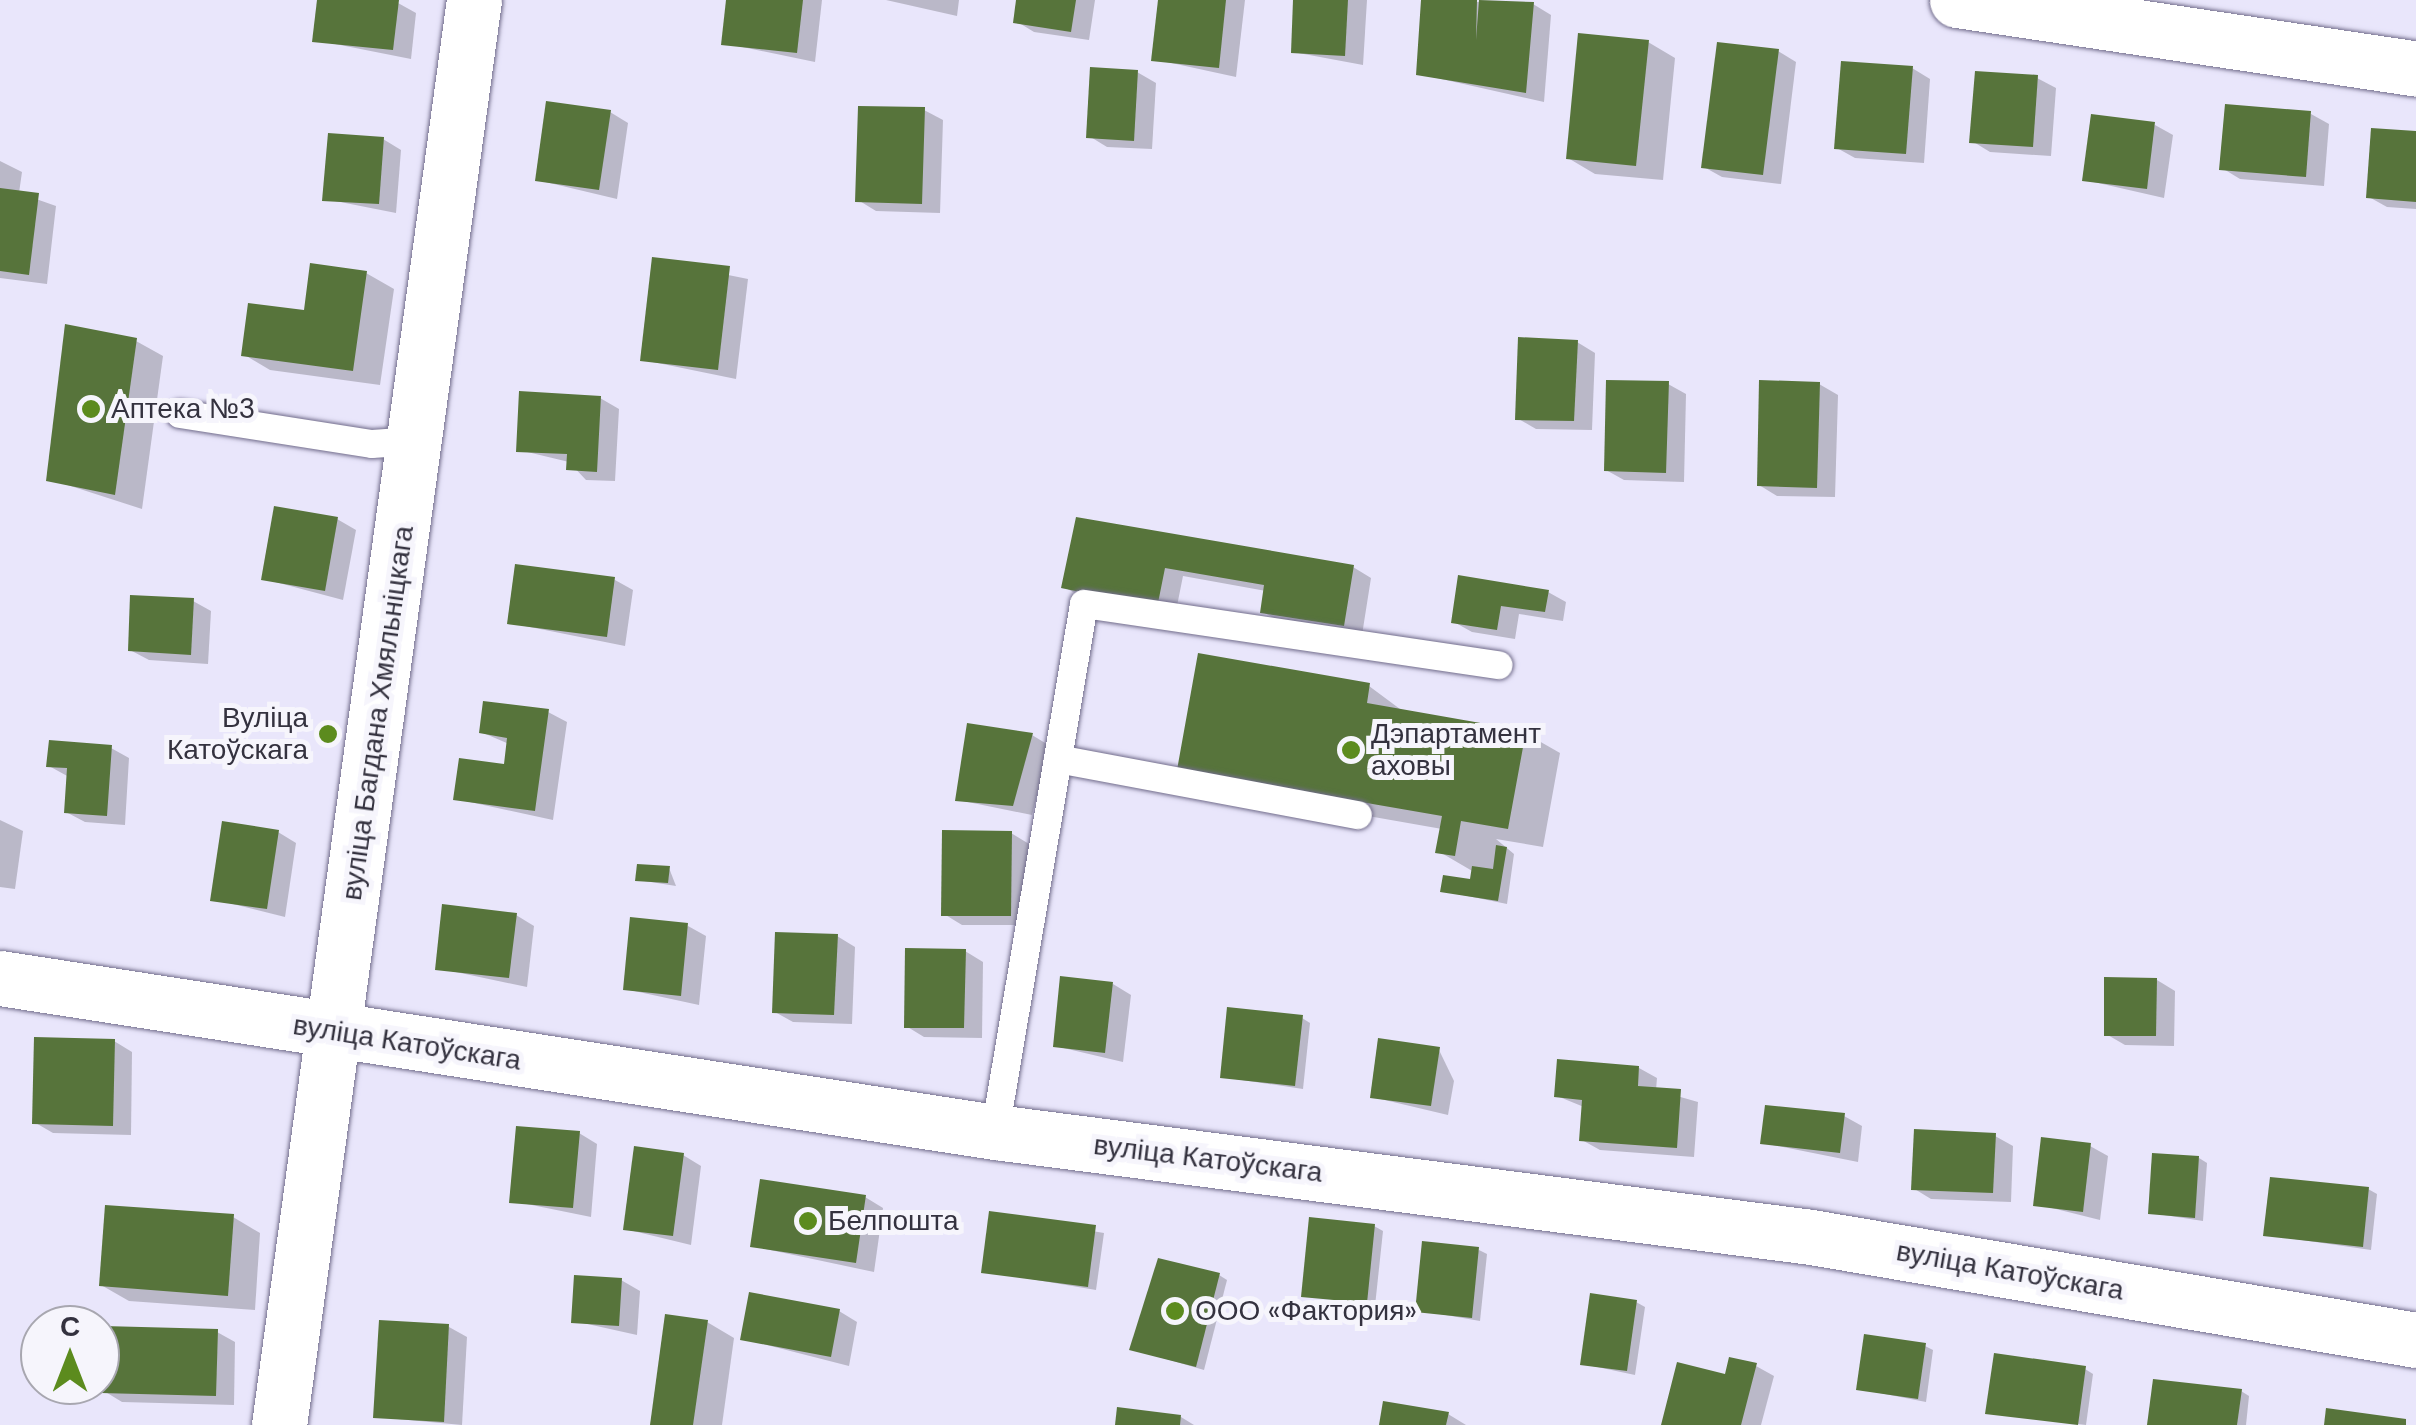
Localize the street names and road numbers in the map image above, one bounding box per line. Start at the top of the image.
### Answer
street label: вуліца Багдана Хмяльніцкага [335,524,421,902]
street label: вуліца Катоўскага [291,1008,523,1078]
street label: вуліца Катоўскага [1092,1128,1324,1190]
street label: вуліца Катоўскага [1894,1234,2126,1308]

